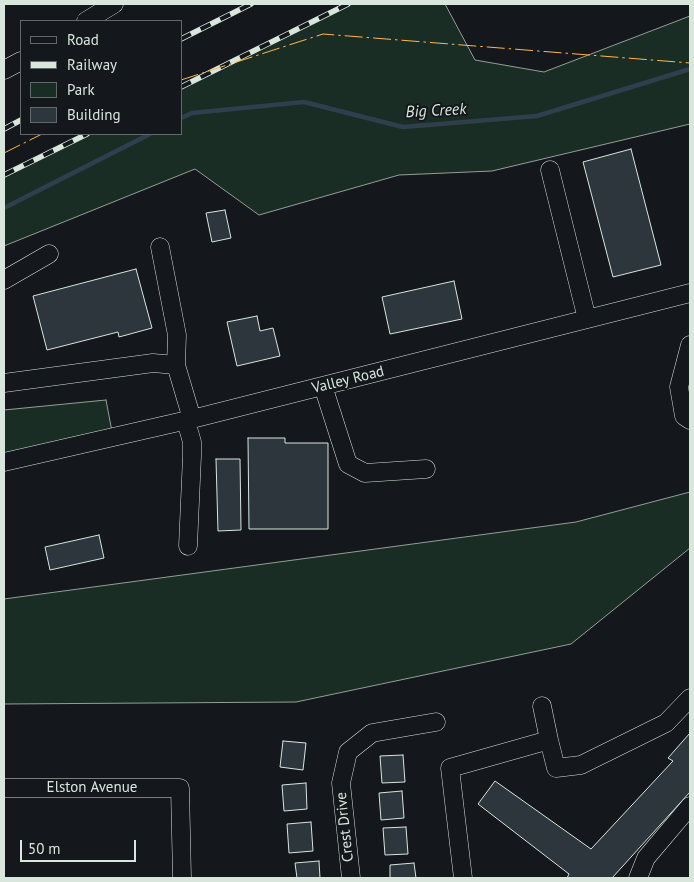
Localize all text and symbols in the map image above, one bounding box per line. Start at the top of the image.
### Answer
legend [20,20,182,135]
text: Road [67,30,99,49]
text: Railway [67,55,117,74]
text: Park [67,80,95,99]
water label: Big Creek [405,100,467,122]
text: Building [67,105,121,124]
street label: Valley Road [310,362,386,398]
street label: Elston Avenue [47,779,137,797]
street label: Crest Drive [332,791,358,863]
scale bar [22,830,139,862]
text: 50 m [28,839,61,858]

